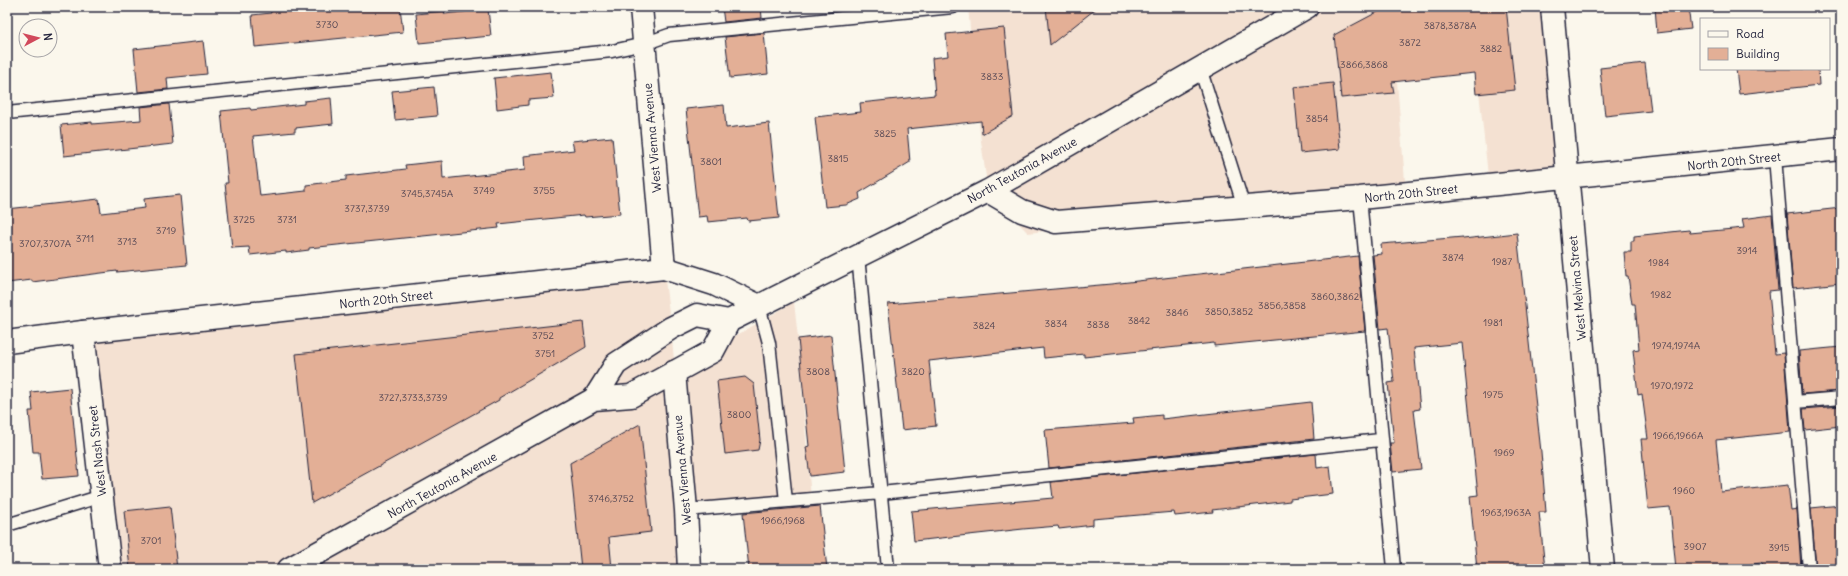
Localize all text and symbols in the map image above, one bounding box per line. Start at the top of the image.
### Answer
north arrow [18,18,58,58]
house number: 3730 [316,18,338,31]
legend [1700,18,1830,70]
house number: 3878,3878A [1424,19,1477,32]
text: Road [1736,26,1764,41]
text: N [41,32,55,41]
house number: 3872 [1399,36,1421,49]
house number: 3882 [1480,42,1503,55]
text: Building [1736,46,1780,61]
house number: 3866,3868 [1340,58,1388,71]
house number: 3833 [981,70,1004,83]
street label: West Vienna Avenue [640,83,664,193]
house number: 3854 [1306,112,1329,125]
house number: 3825 [874,127,897,140]
street label: North Teutonia Avenue [965,134,1079,206]
street label: North 20th Street [1686,149,1782,173]
house number: 3815 [827,152,849,165]
house number: 3801 [700,155,722,168]
street label: North 20th Street [1363,181,1459,205]
house number: 3749 [473,184,495,197]
house number: 3755 [533,184,555,197]
house number: 3745,3745A [401,187,454,200]
house number: 3737,3739 [344,202,390,215]
house number: 3725 [233,213,255,226]
house number: 3731 [277,213,297,226]
house number: 3719 [156,224,176,237]
house number: 3711 [76,232,94,245]
house number: 3713 [117,235,137,248]
street label: West Melvina Street [1565,235,1589,341]
house number: 3707,3707A [19,237,72,250]
house number: 3914 [1736,244,1758,257]
house number: 3874 [1442,251,1464,264]
house number: 1987 [1492,255,1512,268]
house number: 1984 [1648,256,1670,269]
street label: North 20th Street [338,287,434,311]
house number: 1982 [1651,288,1672,301]
house number: 3860,3862 [1311,290,1360,303]
house number: 3856,3858 [1258,299,1306,312]
house number: 3850,3852 [1205,305,1254,318]
house number: 3846 [1166,306,1189,319]
house number: 3842 [1128,314,1151,327]
house number: 1981 [1483,316,1503,329]
house number: 3834 [1045,317,1068,330]
house number: 3838 [1087,318,1110,331]
house number: 3824 [973,319,995,332]
house number: 3752 [532,329,554,342]
house number: 1974,1974A [1652,339,1701,352]
house number: 3751 [535,347,555,360]
house number: 3808 [806,365,830,378]
house number: 3820 [901,365,925,378]
house number: 1970,1972 [1651,379,1694,392]
house number: 1975 [1483,388,1503,401]
house number: 3727,3733,3739 [378,391,448,404]
street label: West Nash Street [85,405,109,497]
house number: 3800 [727,408,751,421]
street label: West Vienna Avenue [670,415,694,525]
house number: 1966,1966A [1653,429,1704,442]
house number: 1969 [1493,446,1515,459]
street label: North Teutonia Avenue [385,449,499,521]
house number: 1960 [1673,484,1695,497]
house number: 3746,3752 [588,492,634,505]
house number: 1963,1963A [1481,506,1532,519]
house number: 1966,1968 [761,514,805,527]
house number: 3701 [140,534,162,547]
house number: 3907 [1684,540,1706,553]
house number: 3915 [1768,541,1790,554]

